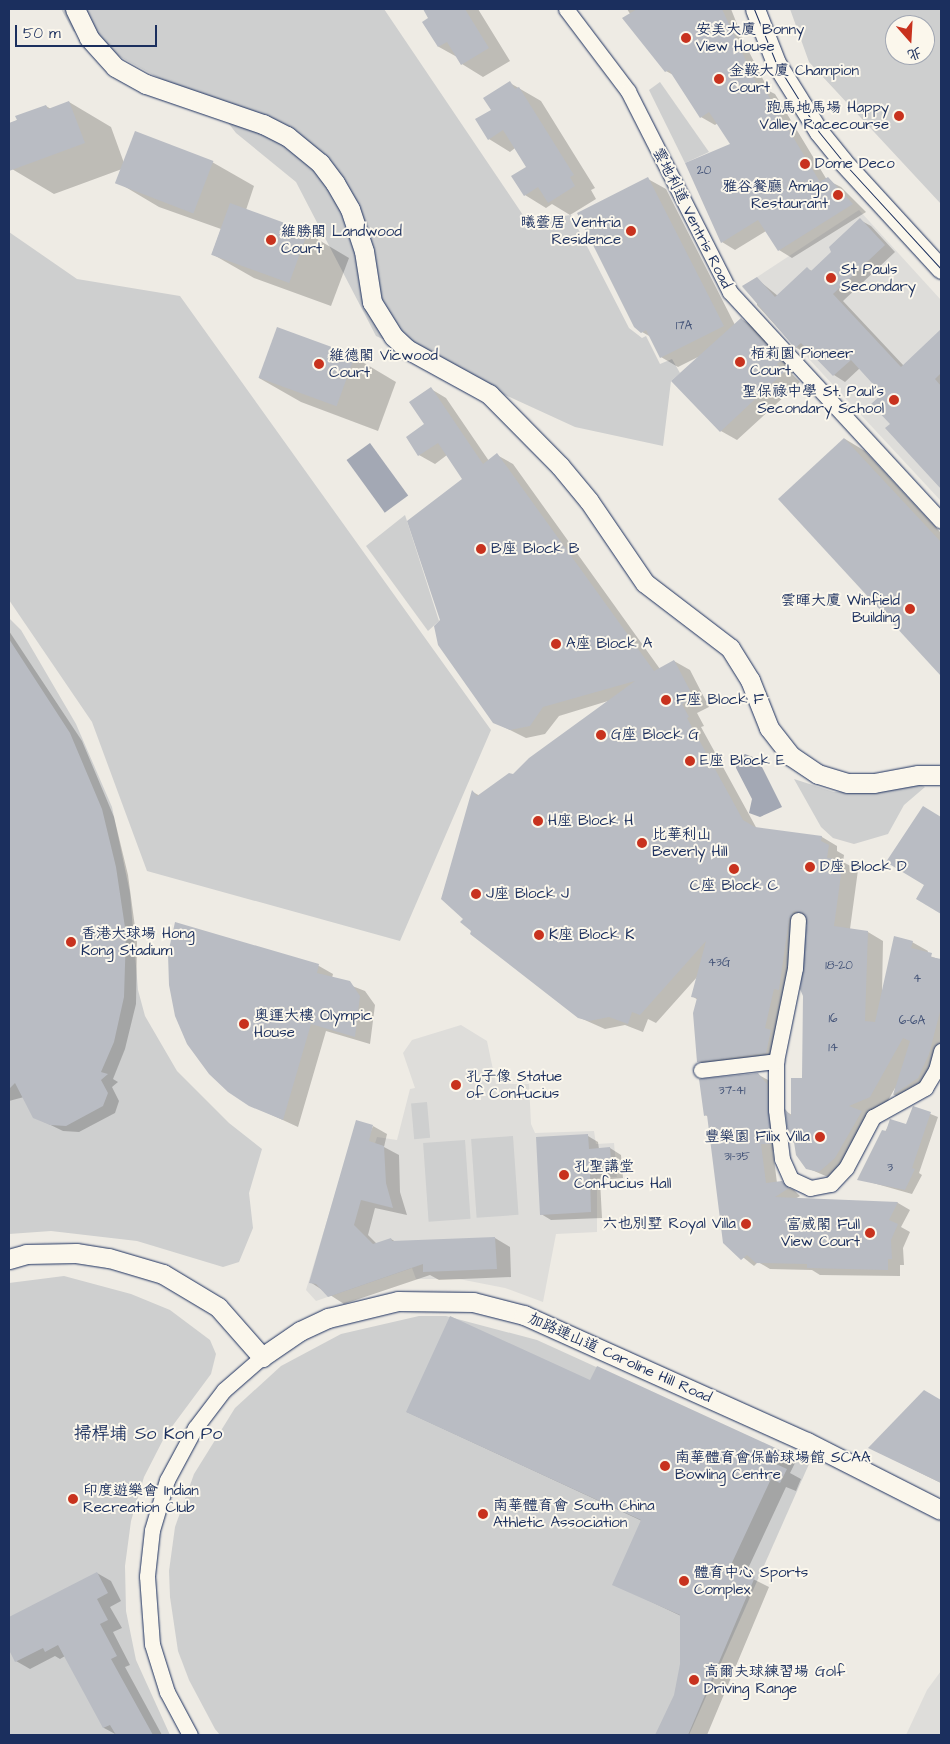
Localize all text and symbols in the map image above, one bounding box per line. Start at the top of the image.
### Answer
scale bar [18,15,160,47]
north arrow [885,15,935,65]
place label: 安美大廈 Bonny View House [696,20,804,55]
text: 50 m [23,23,61,44]
marker: 安美大廈 Bonny View House [680,32,692,44]
text: 北 [905,42,924,65]
place label: 金鞍大廈 Champion Court [729,61,859,96]
marker: 金鞍大廈 Champion Court [713,73,725,85]
place label: 跑馬地馬場 Happy Valley Racecourse [759,98,889,133]
marker: 跑馬地馬場 Happy Valley Racecourse [893,110,905,122]
street label: 雲地利道 Ventris Road [649,145,735,291]
place label: Dome Deco [815,155,895,173]
marker: Dome Deco [799,158,811,170]
house number: 20 [697,164,711,178]
place label: 雅谷餐廳 Amigo Restaurant [722,177,828,212]
marker: 雅谷餐廳 Amigo Restaurant [832,189,844,201]
place label: 曦蕓居 Ventria Residence [521,213,621,248]
place label: 維勝閣 Landwood Court [281,222,402,257]
marker: 曦蕓居 Ventria Residence [625,225,637,237]
marker: 維勝閣 Landwood Court [265,234,277,246]
place label: St Pauls Secondary [841,260,916,295]
marker: St Pauls Secondary [825,272,837,284]
house number: 17A [676,319,692,333]
place label: 栢莉園 Pioneer Court [750,344,853,379]
place label: 維德閣 Vicwood Court [329,346,438,381]
marker: 栢莉園 Pioneer Court [734,356,746,368]
marker: 維德閣 Vicwood Court [313,358,325,370]
place label: 聖保祿中學 St. Paul's Secondary School [742,382,884,417]
marker: 聖保祿中學 St. Paul's Secondary School [888,394,900,406]
place label: B座 Block B [491,540,580,558]
marker: B座 Block B [475,543,487,555]
place label: 雲暉大廈 Winfield Building [781,591,900,626]
marker: 雲暉大廈 Winfield Building [904,603,916,615]
place label: A座 Block A [566,635,652,653]
marker: A座 Block A [550,638,562,650]
place label: F座 Block F [676,691,764,709]
marker: F座 Block F [660,694,672,706]
place label: G座 Block G [611,726,699,744]
marker: G座 Block G [595,729,607,741]
place label: E座 Block E [700,752,785,770]
marker: E座 Block E [684,755,696,767]
place label: H座 Block H [548,812,633,830]
marker: H座 Block H [532,815,544,827]
place label: 比華利山 Beverly Hill [652,825,728,860]
marker: 比華利山 Beverly Hill [636,837,648,849]
place label: D座 Block D [820,858,907,876]
marker: D座 Block D [804,861,816,873]
marker: C座 Block C [728,863,740,875]
place label: C座 Block C [690,877,778,895]
place label: J座 Block J [486,885,569,903]
marker: J座 Block J [470,888,482,900]
place label: 香港大球場 Hong Kong Stadium [81,924,195,959]
place label: K座 Block K [549,926,634,944]
marker: K座 Block K [533,929,545,941]
marker: 香港大球場 Hong Kong Stadium [65,936,77,948]
house number: 43G [708,956,730,970]
house number: 18-20 [825,959,853,973]
house number: 4 [913,972,921,986]
place label: 奧運大樓 Olympic House [254,1006,372,1041]
house number: 16 [828,1012,838,1026]
house number: 6-6A [899,1014,925,1028]
marker: 奧運大樓 Olympic House [238,1018,250,1030]
house number: 14 [828,1041,838,1055]
place label: 孔子像 Statue of Confucius [466,1067,562,1102]
marker: 孔子像 Statue of Confucius [450,1079,462,1091]
house number: 37-41 [719,1084,745,1098]
place label: 豐樂園 Filix Villa [705,1128,810,1146]
marker: 豐樂園 Filix Villa [814,1131,826,1143]
house number: 31-35 [724,1150,750,1164]
place label: 孔聖講堂 Confucius Hall [574,1157,671,1192]
house number: 3 [887,1161,893,1175]
marker: 孔聖講堂 Confucius Hall [558,1169,570,1181]
place label: 六也別墅 Royal Villa [603,1215,736,1233]
place label: 富威閣 Full View Court [781,1215,860,1250]
marker: 六也別墅 Royal Villa [740,1218,752,1230]
marker: 富威閣 Full View Court [864,1227,876,1239]
street label: 加路連山道 Caroline Hill Road [526,1309,714,1407]
district label: 掃桿埔 So Kon Po [74,1423,222,1445]
place label: 南華體育會保齡球場館 SCAA Bowling Centre [675,1448,870,1483]
marker: 南華體育會保齡球場館 SCAA Bowling Centre [659,1460,671,1472]
place label: 印度遊樂會 Indian Recreation Club [83,1481,199,1516]
marker: 印度遊樂會 Indian Recreation Club [67,1493,79,1505]
place label: 南華體育會 South China Athletic Association [493,1496,655,1531]
marker: 南華體育會 South China Athletic Association [477,1508,489,1520]
place label: 體育中心 Sports Complex [694,1563,808,1598]
marker: 體育中心 Sports Complex [678,1575,690,1587]
place label: 高爾夫球練習場 Golf Driving Range [704,1662,845,1697]
marker: 高爾夫球練習場 Golf Driving Range [688,1674,700,1686]

